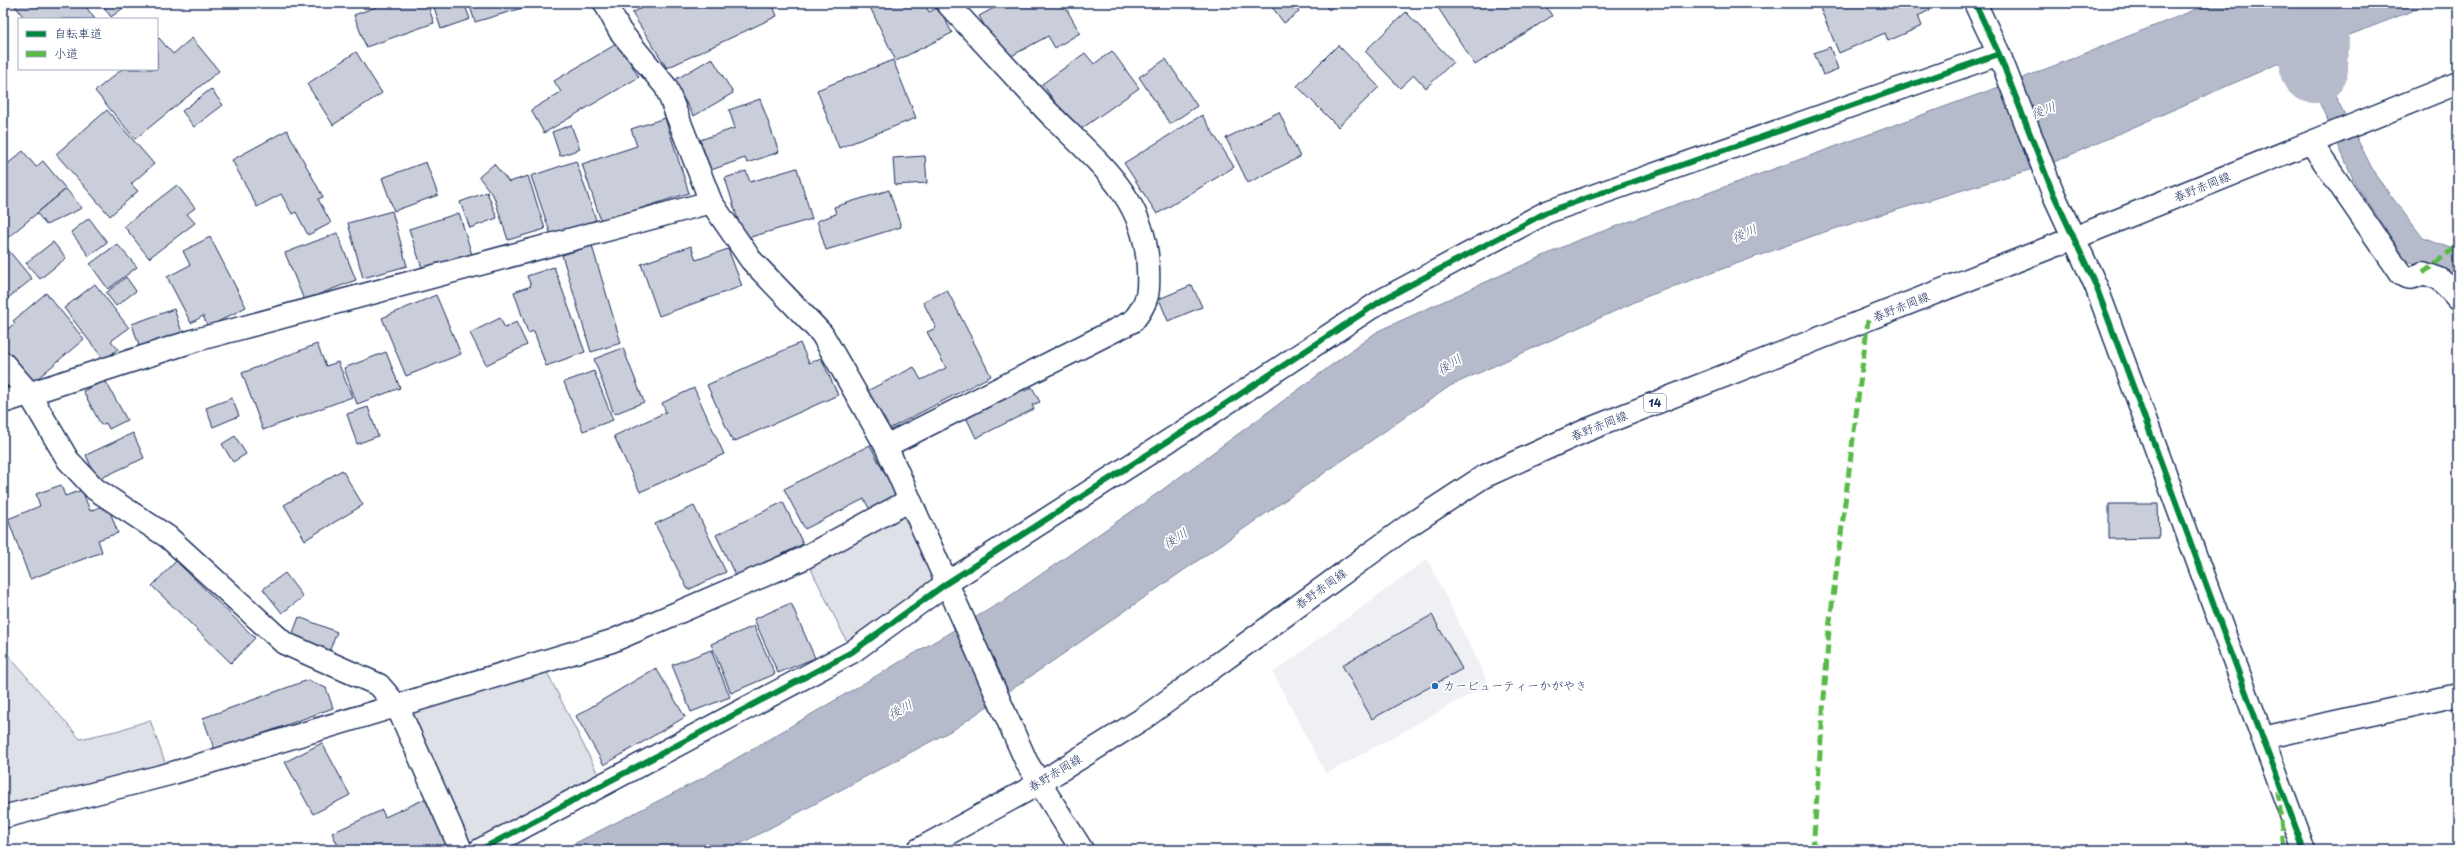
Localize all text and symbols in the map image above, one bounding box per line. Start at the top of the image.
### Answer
legend [18,18,158,70]
text: 自転車道 [54,24,102,42]
text: 小道 [54,44,78,62]
water label: 後川 [2027,96,2058,123]
street label: 春野赤岡線 [2170,166,2233,206]
water label: 後川 [1728,219,1759,246]
street label: 春野赤岡線 [1869,286,1932,326]
water label: 後川 [1433,349,1465,379]
road number: 14 [1644,394,1666,412]
street label: 春野赤岡線 [1567,405,1630,445]
water label: 後川 [1159,523,1191,553]
street label: 春野赤岡線 [1291,563,1350,613]
place label: カービューティーかがやき [1443,676,1587,694]
marker: カービューティーかがやき [1430,681,1440,691]
water label: 後川 [884,694,916,723]
street label: 春野赤岡線 [1024,749,1085,795]

